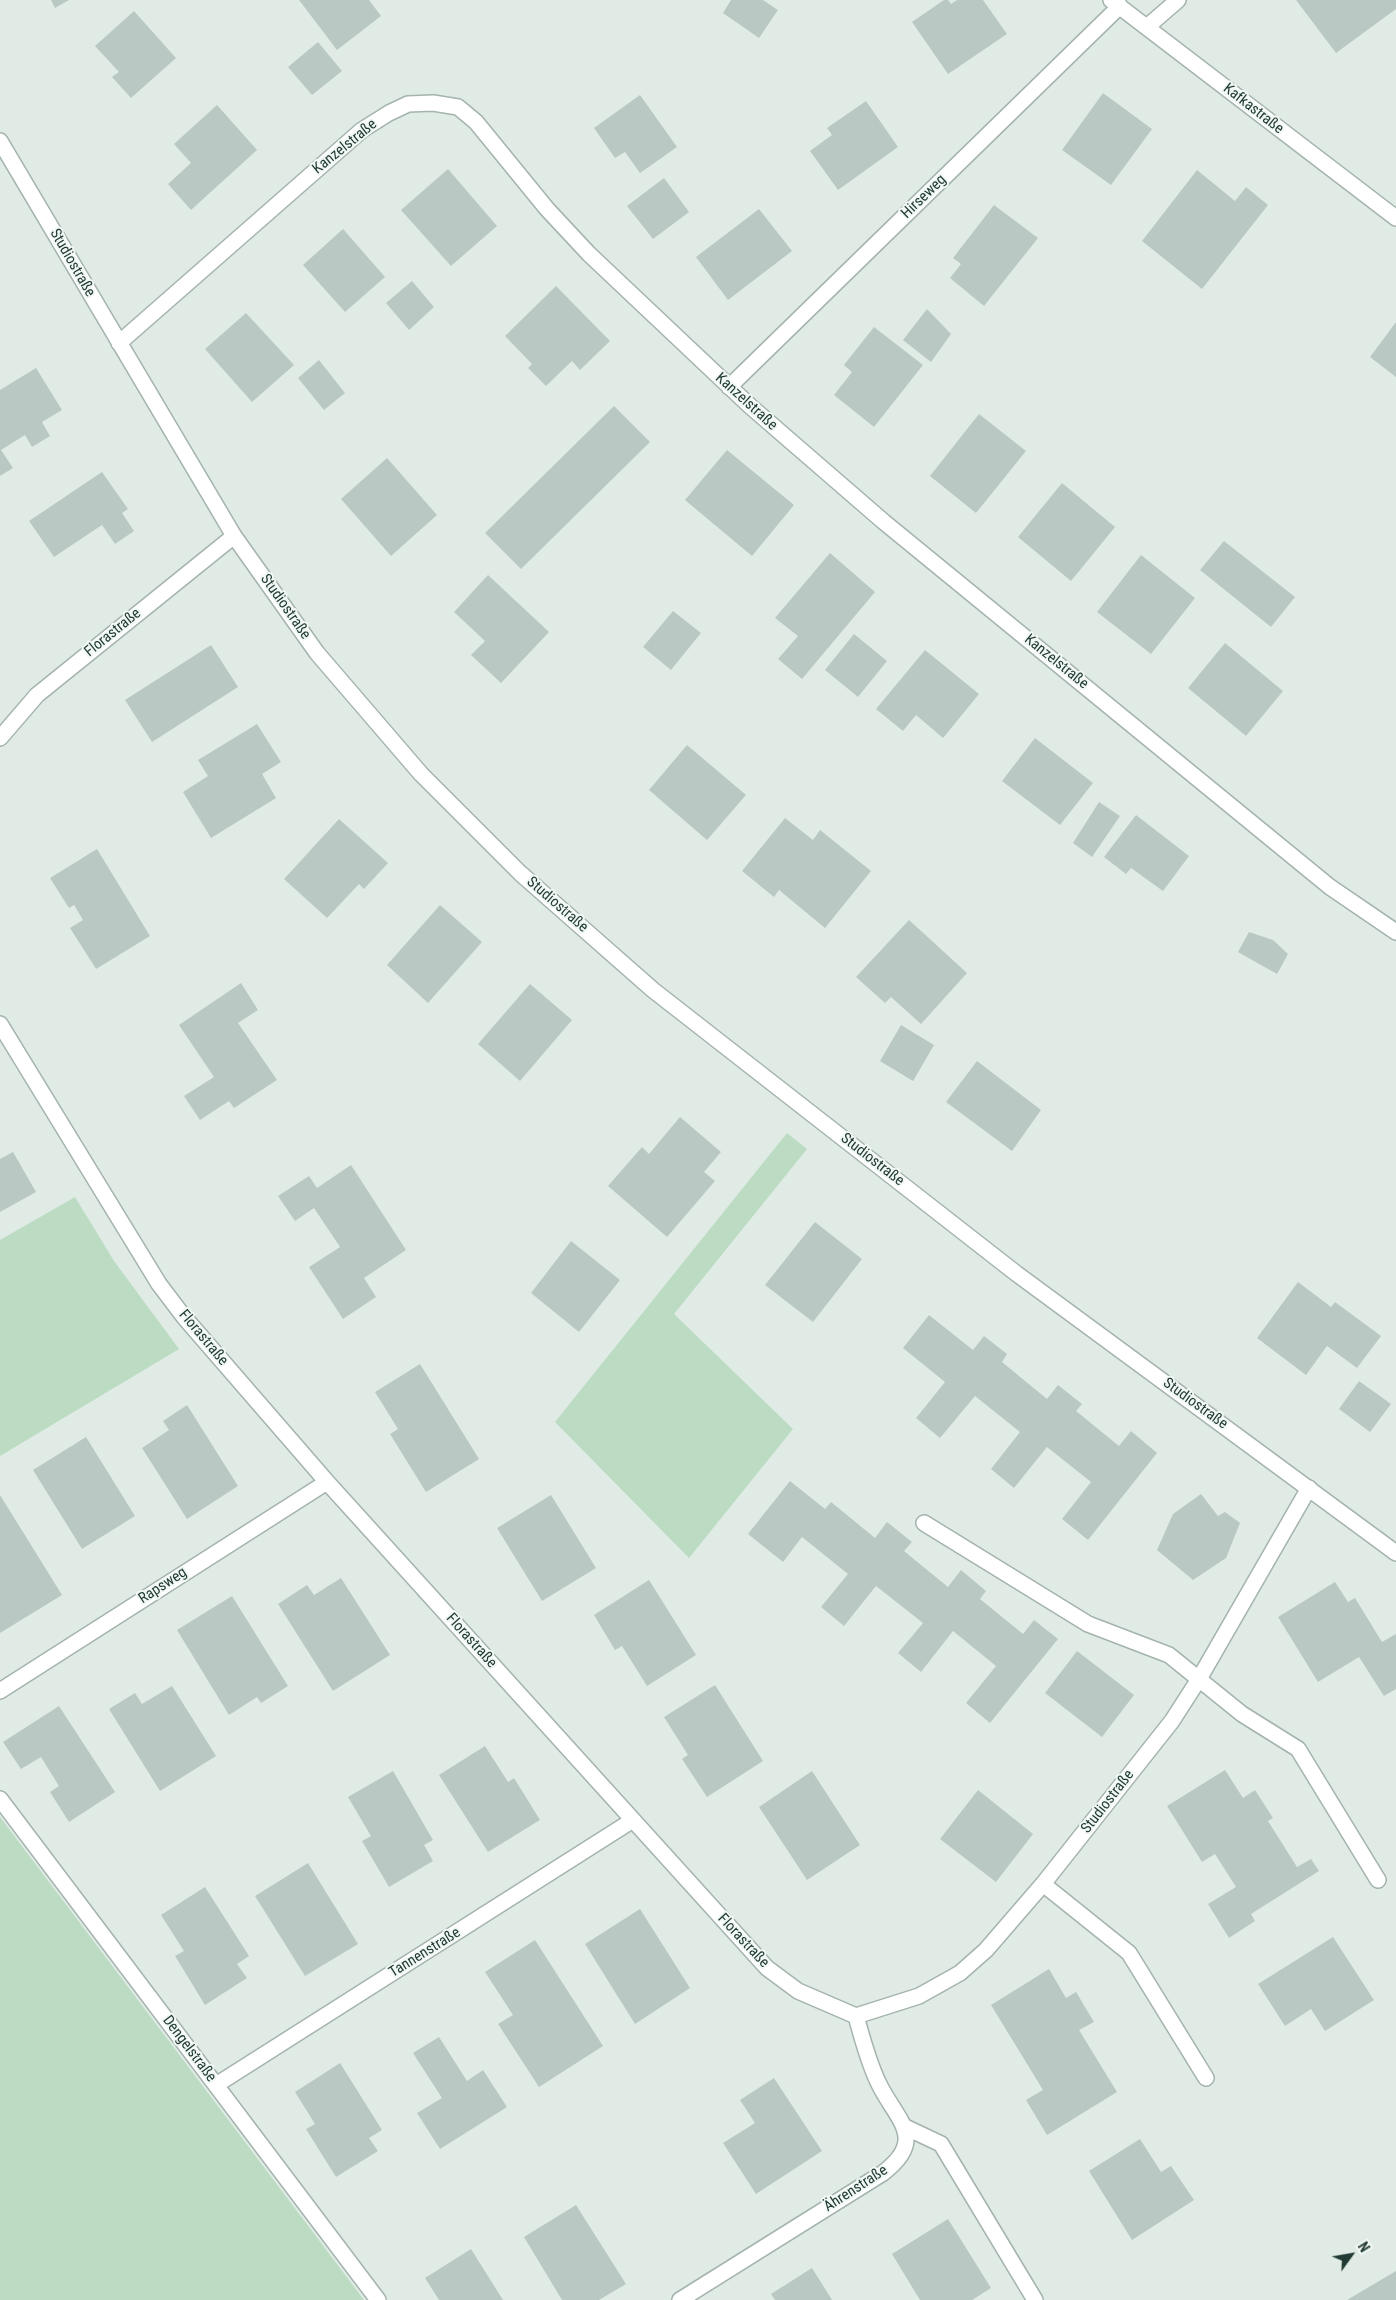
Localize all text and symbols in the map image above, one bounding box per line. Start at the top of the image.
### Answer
street label: Kafkastraße [1219,80,1287,138]
street label: Kanzelstraße [309,116,381,178]
street label: Hirseweg [898,171,950,223]
street label: Studiostraße [45,226,99,300]
street label: Kanzelstraße [711,369,781,435]
street label: Studiostraße [256,571,314,643]
street label: Florastraße [81,605,145,661]
street label: Kanzelstraße [1020,631,1092,693]
street label: Studiostraße [523,873,591,937]
street label: Studiostraße [837,1130,907,1190]
street label: Florastraße [174,1306,232,1370]
street label: Studiostraße [1159,1375,1231,1433]
street label: Rapsweg [136,1564,190,1608]
street label: Florastraße [442,1610,500,1672]
street label: Studiostraße [1078,1767,1138,1837]
street label: Florastraße [713,1910,773,1972]
street label: Tannenstraße [386,1924,464,1982]
street label: Dengelstraße [158,2012,220,2086]
street label: Ährenstraße [821,2162,891,2216]
north arrow [1326,2230,1376,2280]
text: N [1355,2239,1373,2255]

